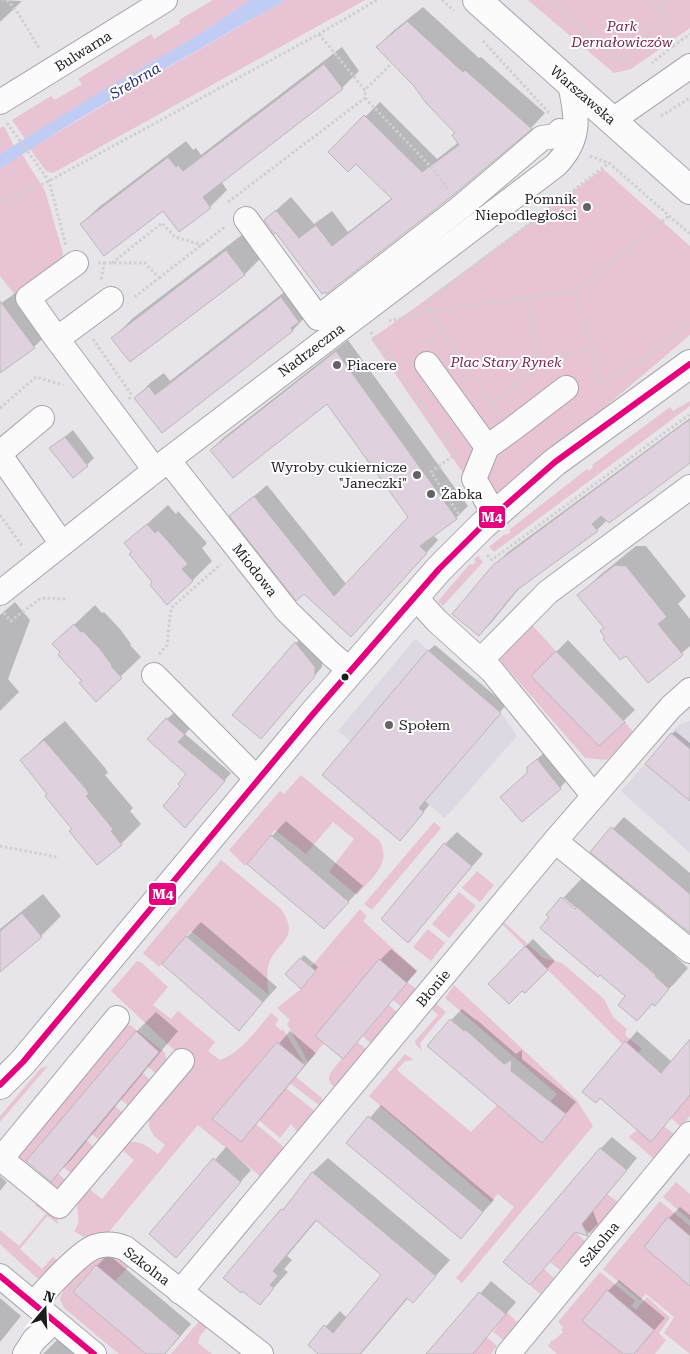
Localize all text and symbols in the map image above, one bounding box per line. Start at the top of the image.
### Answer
park label: Park Dernałowiczów [570,18,673,50]
street label: Bulwarna [52,27,115,75]
water label: Srebrna [105,59,164,104]
street label: Warszawska [547,62,619,128]
place label: Pomnik Niepodległości [475,191,578,223]
marker: Pomnik Niepodległości [581,201,593,213]
street label: Nadrzeczna [275,320,347,380]
park label: Plac Stary Rynek [449,354,562,370]
place label: Piacere [347,357,397,373]
marker: Piacere [331,359,343,371]
place label: Wyroby cukiernicze "Janeczki" [271,459,407,491]
marker: Wyroby cukiernicze "Janeczki" [411,469,423,481]
place label: Żabka [441,486,483,502]
marker: Żabka [425,488,437,500]
line badge: M4 [478,505,506,529]
text: M4 [481,509,503,525]
street label: Miodowa [229,540,281,600]
unlabelled marker [340,672,350,682]
place label: Społem [399,717,451,733]
marker: Społem [383,719,395,731]
line badge: M4 [148,882,177,906]
text: M4 [152,886,174,902]
street label: Błonie [413,966,453,1010]
street label: Szkolna [576,1218,623,1270]
street label: Szkolna [121,1244,173,1289]
north arrow [20,1284,70,1334]
text: N [42,1287,57,1306]

